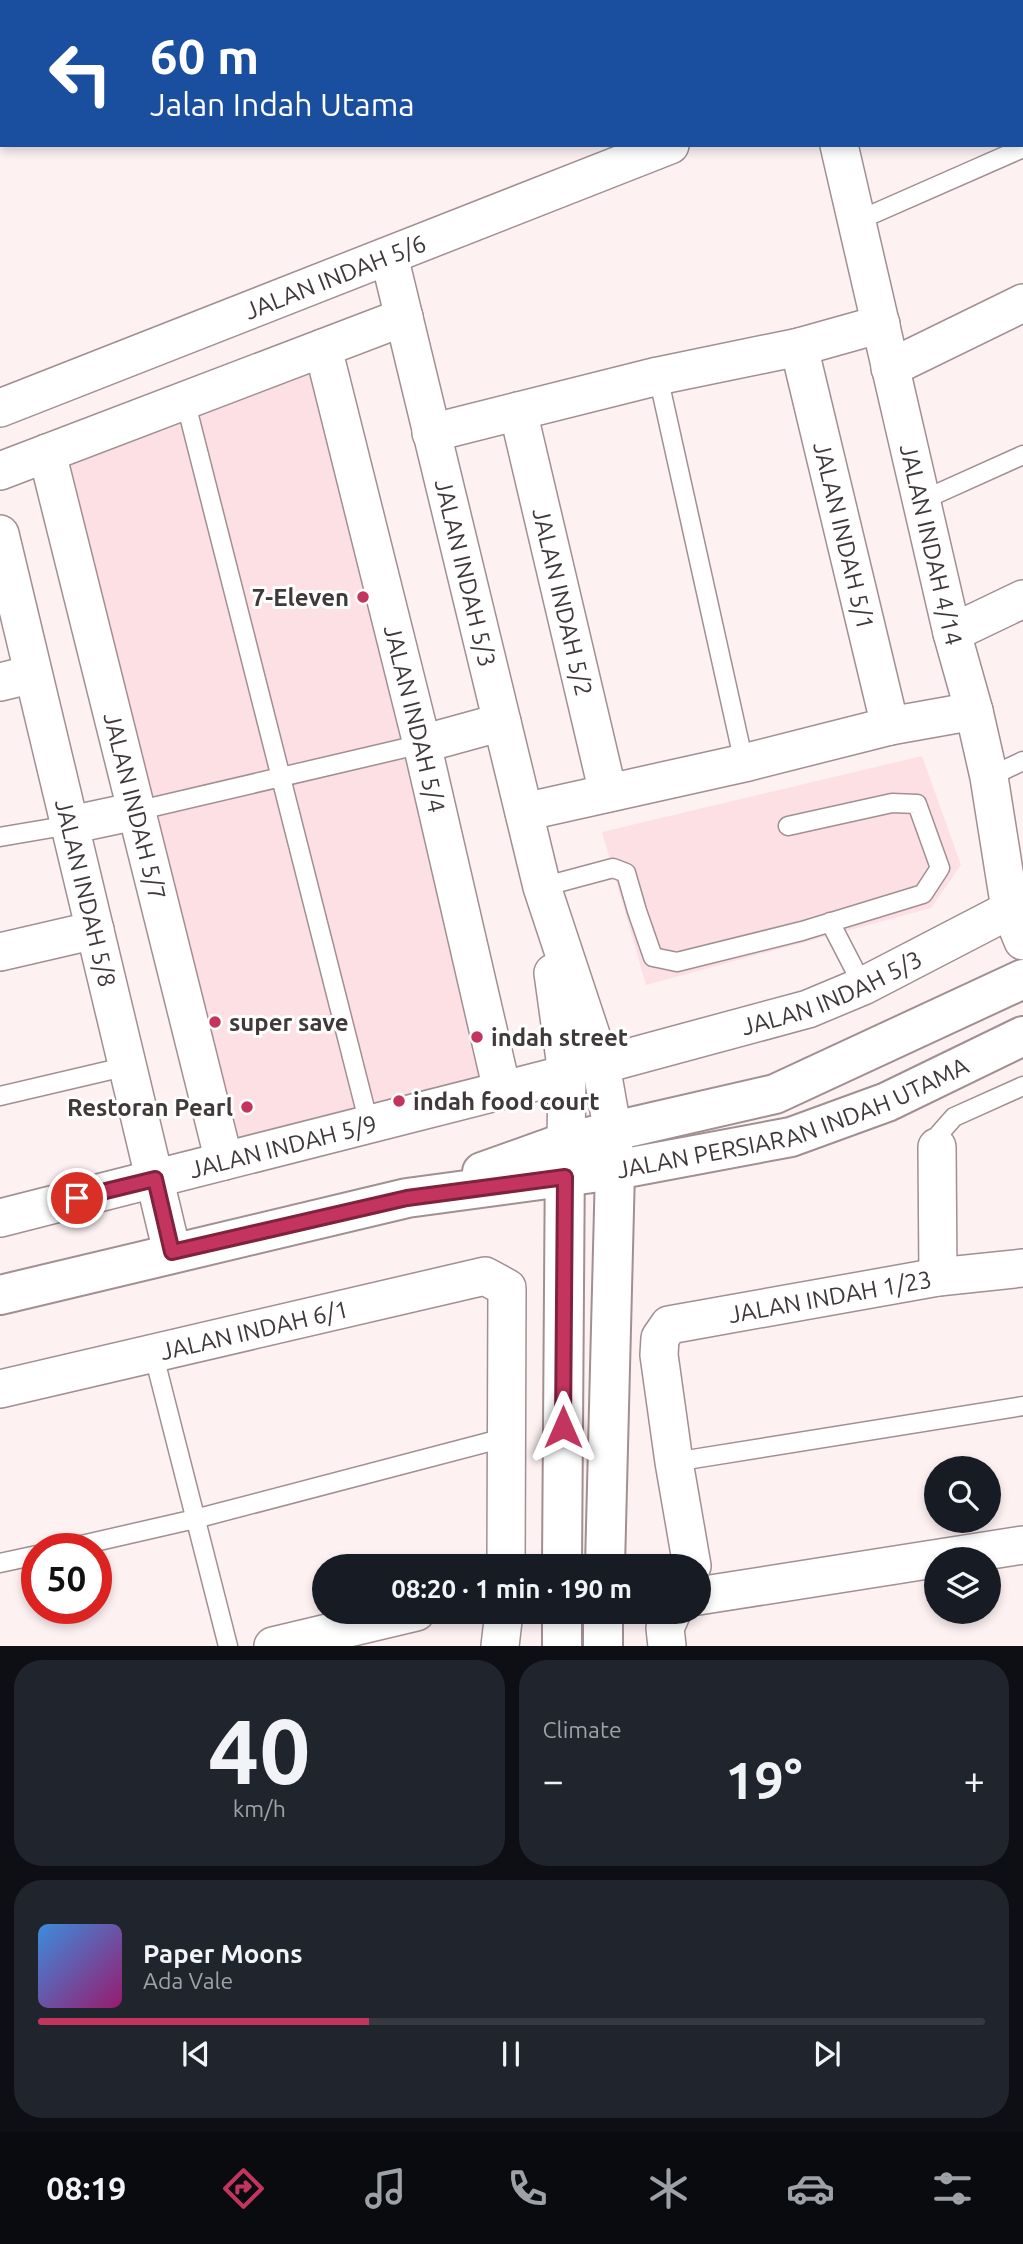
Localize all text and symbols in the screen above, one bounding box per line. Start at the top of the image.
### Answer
icon: left [35,28,126,119]
text: 60 m [150,28,259,83]
text: Jalan Indah Utama [150,86,415,122]
street label: JALAN INDAH 5/6 [241,229,430,324]
street label: JALAN INDAH 5/1 [809,439,880,632]
street label: JALAN INDAH 4/14 [895,441,968,648]
street label: JALAN INDAH 5/3 [430,476,502,669]
street label: JALAN INDAH 5/2 [528,505,598,698]
place label: 7-Eleven [252,584,349,611]
marker: 7-Eleven [355,589,371,605]
street label: JALAN INDAH 5/4 [379,622,451,815]
street label: JALAN INDAH 5/7 [99,710,172,903]
street label: JALAN INDAH 5/8 [50,796,121,990]
street label: JALAN INDAH 5/3 [738,944,926,1040]
place label: super save [229,1009,349,1036]
marker: super save [207,1014,223,1030]
place label: indah street [491,1024,628,1051]
marker: indah street [469,1029,485,1045]
street label: JALAN PERSIARAN INDAH UTAMA [614,1051,973,1183]
place label: indah food court [413,1088,600,1115]
marker: indah food court [391,1093,407,1109]
place label: Restoran Pearl [67,1094,233,1121]
marker: Restoran Pearl [239,1099,255,1115]
street label: JALAN INDAH 5/9 [186,1109,380,1183]
pin [47,1168,107,1228]
icon: arrive [58,1179,96,1217]
street label: JALAN INDAH 1/23 [726,1265,934,1328]
street label: JALAN INDAH 6/1 [157,1295,351,1365]
position arrow [526,1390,600,1464]
map controls [924,1456,1001,1624]
button: search [924,1456,1001,1533]
speed limit sign: 50 [21,1533,112,1624]
button: layers [924,1547,1001,1624]
text: 08:20 · 1 min · 190 m [391,1574,632,1603]
text: 40 [208,1699,311,1801]
text: Climate [543,1717,622,1742]
text: 19° [725,1751,802,1809]
text: − [543,1759,564,1801]
text: + [964,1759,985,1801]
text: km/h [233,1796,286,1821]
text: Paper Moons [143,1939,302,1968]
text: Ada Vale [143,1968,233,1993]
icon: previous [177,2035,215,2073]
icon: pause [492,2035,530,2073]
icon: next [808,2035,846,2073]
icon: directions [219,2164,268,2213]
icon: music [361,2164,410,2213]
icon: phone [503,2164,552,2213]
icon: climate [644,2164,693,2213]
icon: car [786,2164,835,2213]
icon: filters [928,2164,977,2213]
text: 08:19 [46,2170,126,2206]

